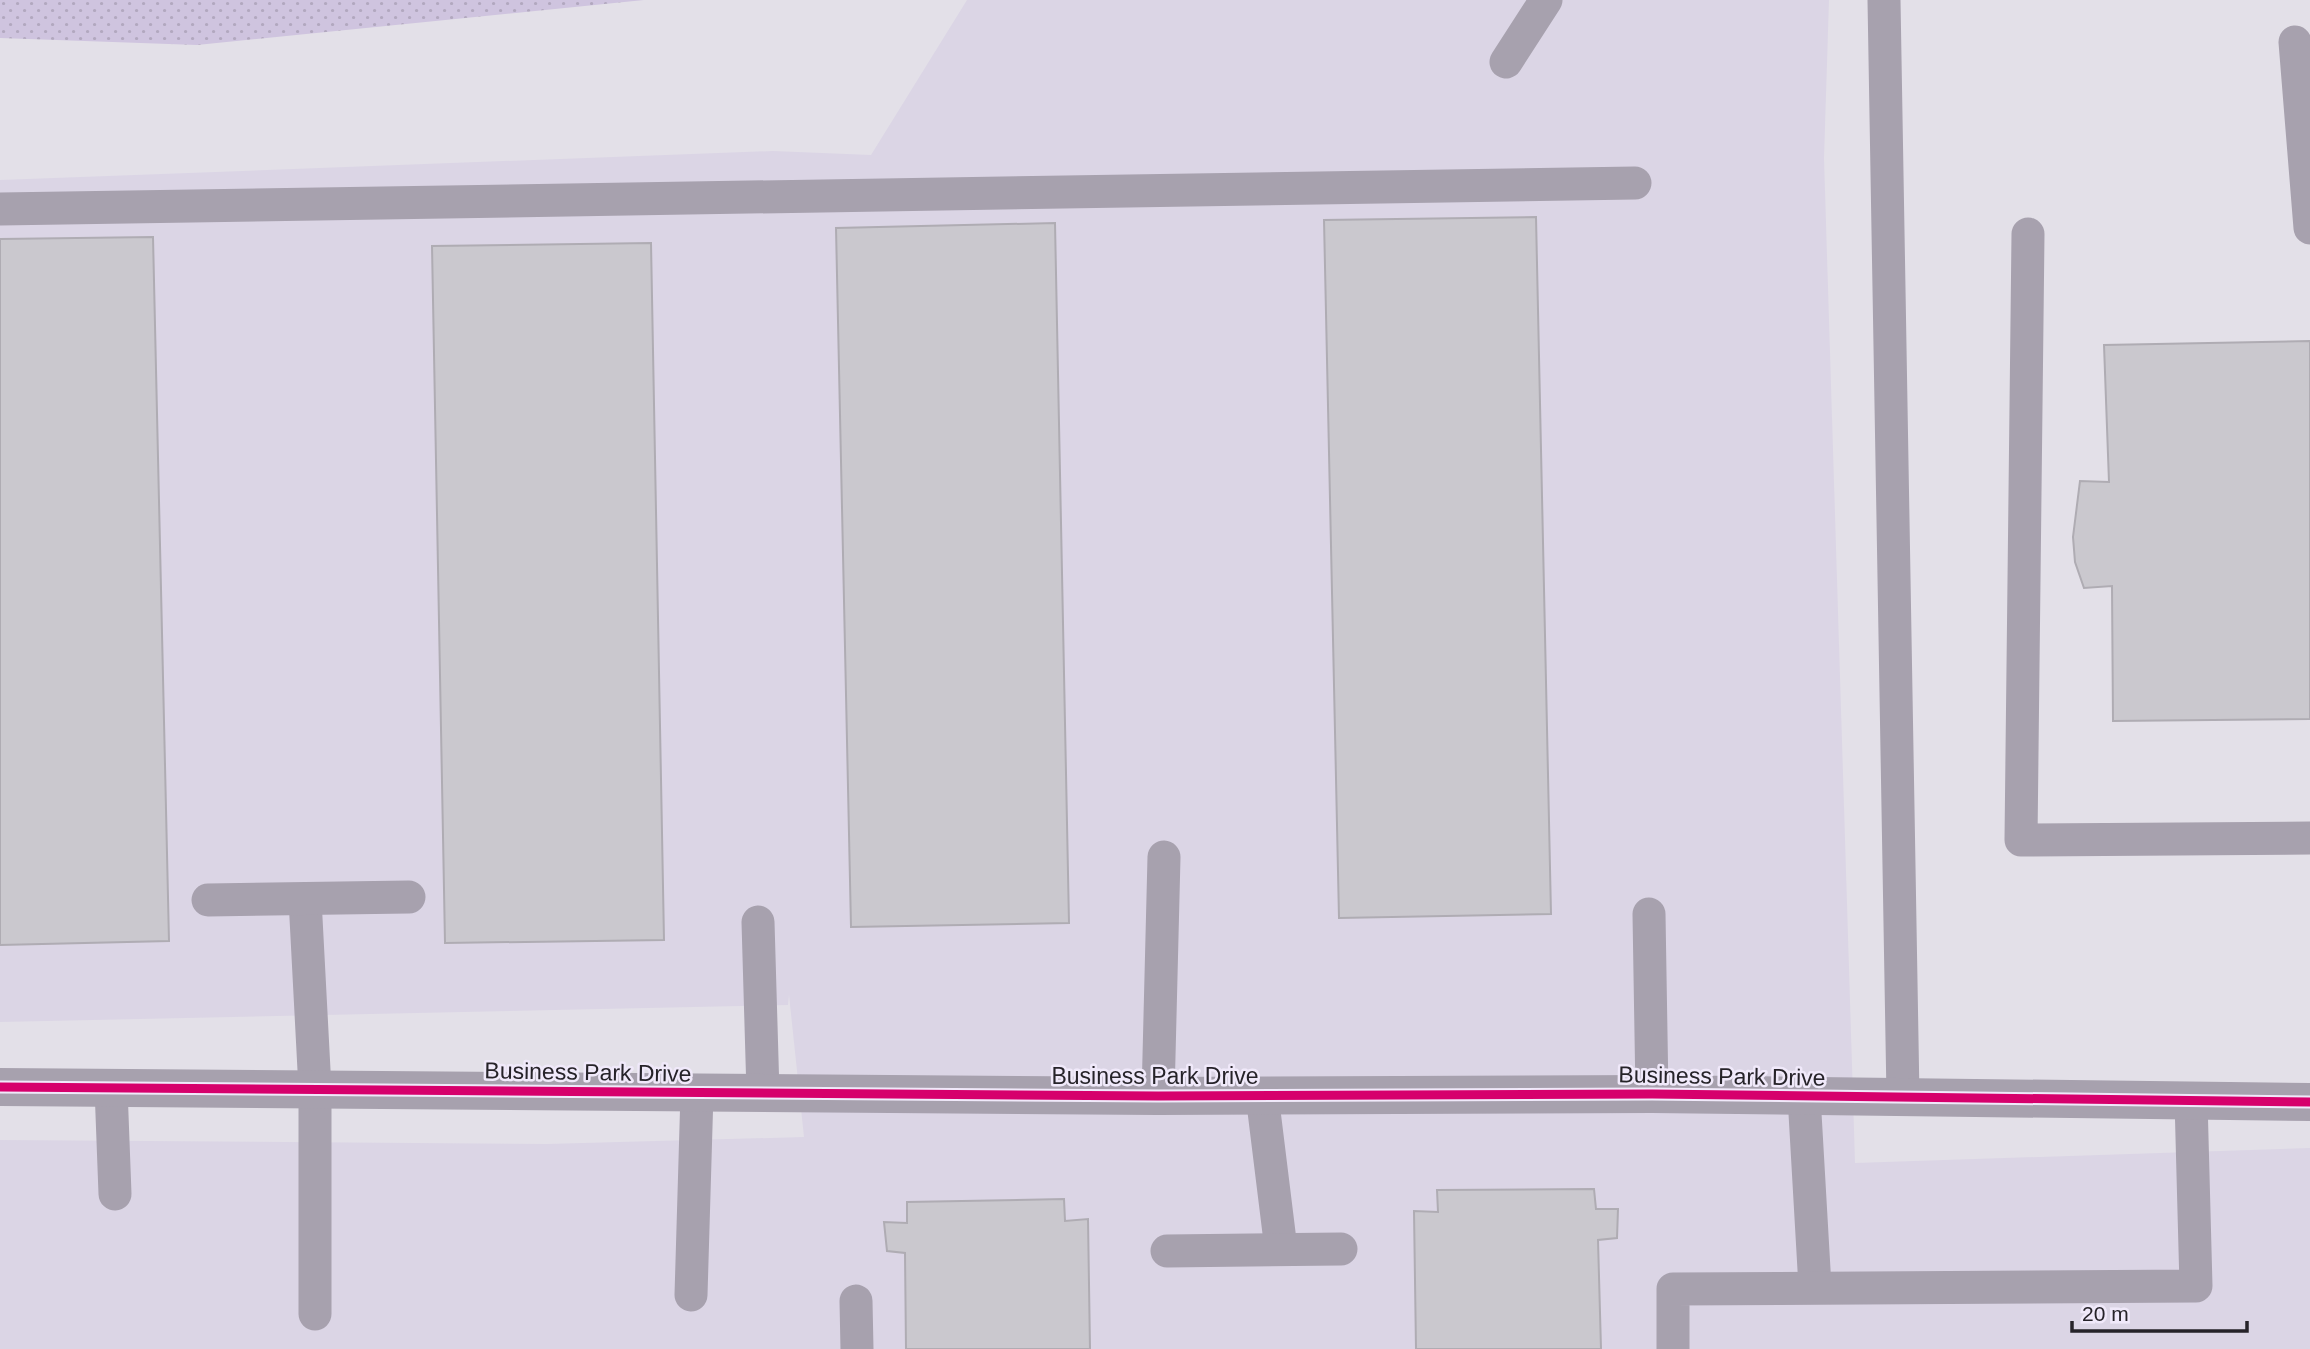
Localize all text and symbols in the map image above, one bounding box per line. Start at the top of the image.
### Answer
street label: Business Park Drive [484,1057,692,1087]
street label: Business Park Drive [1618,1061,1826,1091]
street label: Business Park Drive [1051,1063,1259,1089]
scale bar [2072,1290,2247,1334]
text: 20 m [2082,1302,2129,1325]

